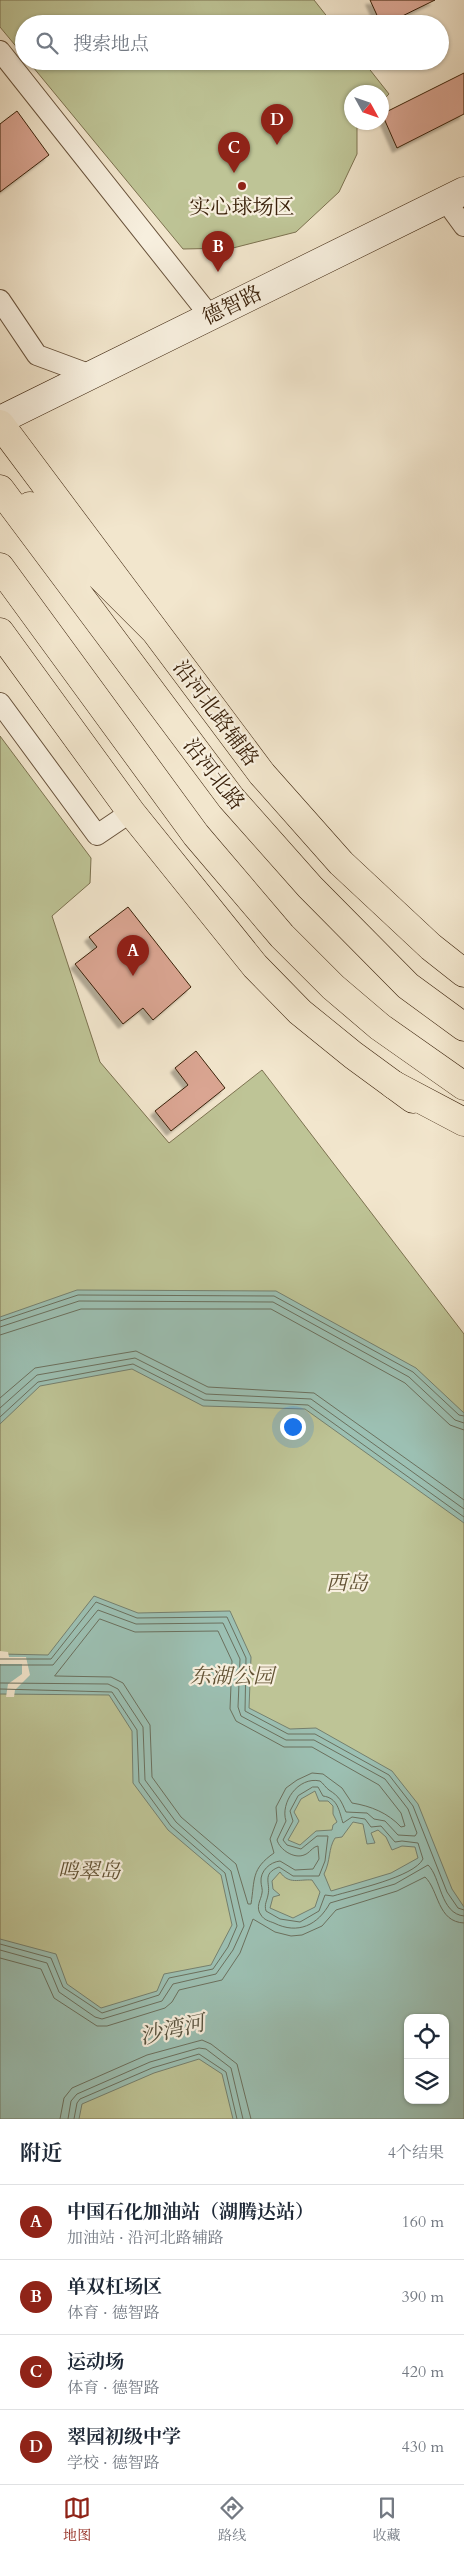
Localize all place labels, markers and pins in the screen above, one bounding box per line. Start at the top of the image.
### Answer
pin: D [261,104,293,145]
pin: C [218,132,250,173]
marker: 实心球场区 [236,180,248,192]
place label: 实心球场区 [190,193,295,222]
pin: B [202,231,234,272]
pin: A [117,935,149,976]

